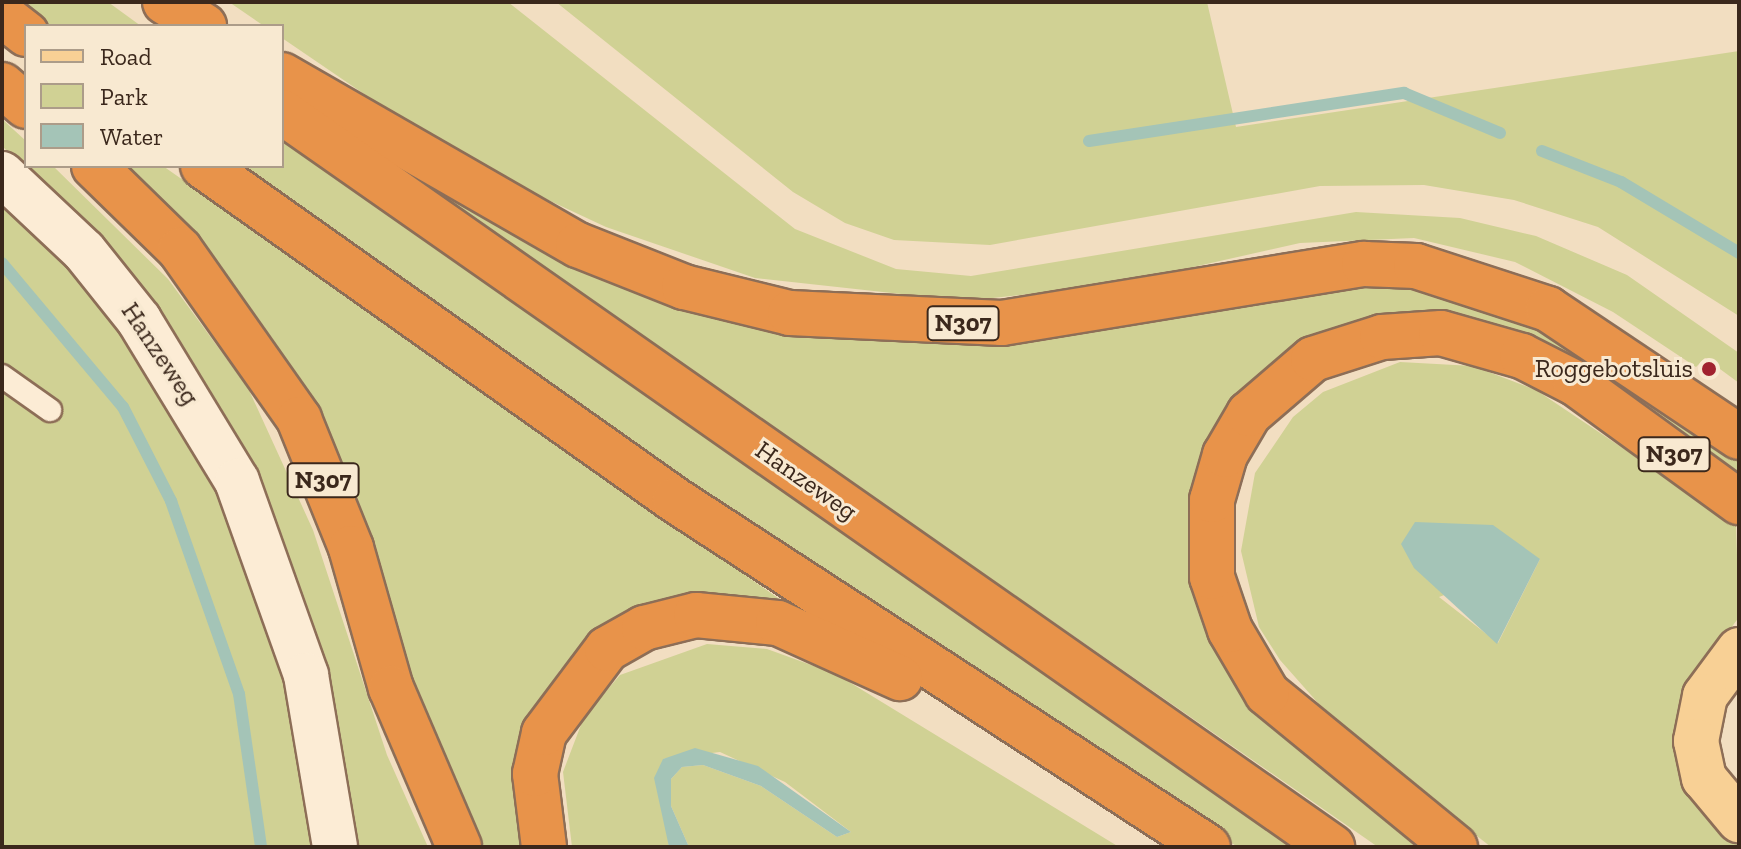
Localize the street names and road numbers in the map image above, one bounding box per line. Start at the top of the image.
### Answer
street label: Hanzeweg [114,297,206,411]
road number: N307 [925,303,1001,343]
road number: N307 [1636,434,1712,474]
street label: Hanzeweg [749,435,863,527]
road number: N307 [285,460,361,500]

